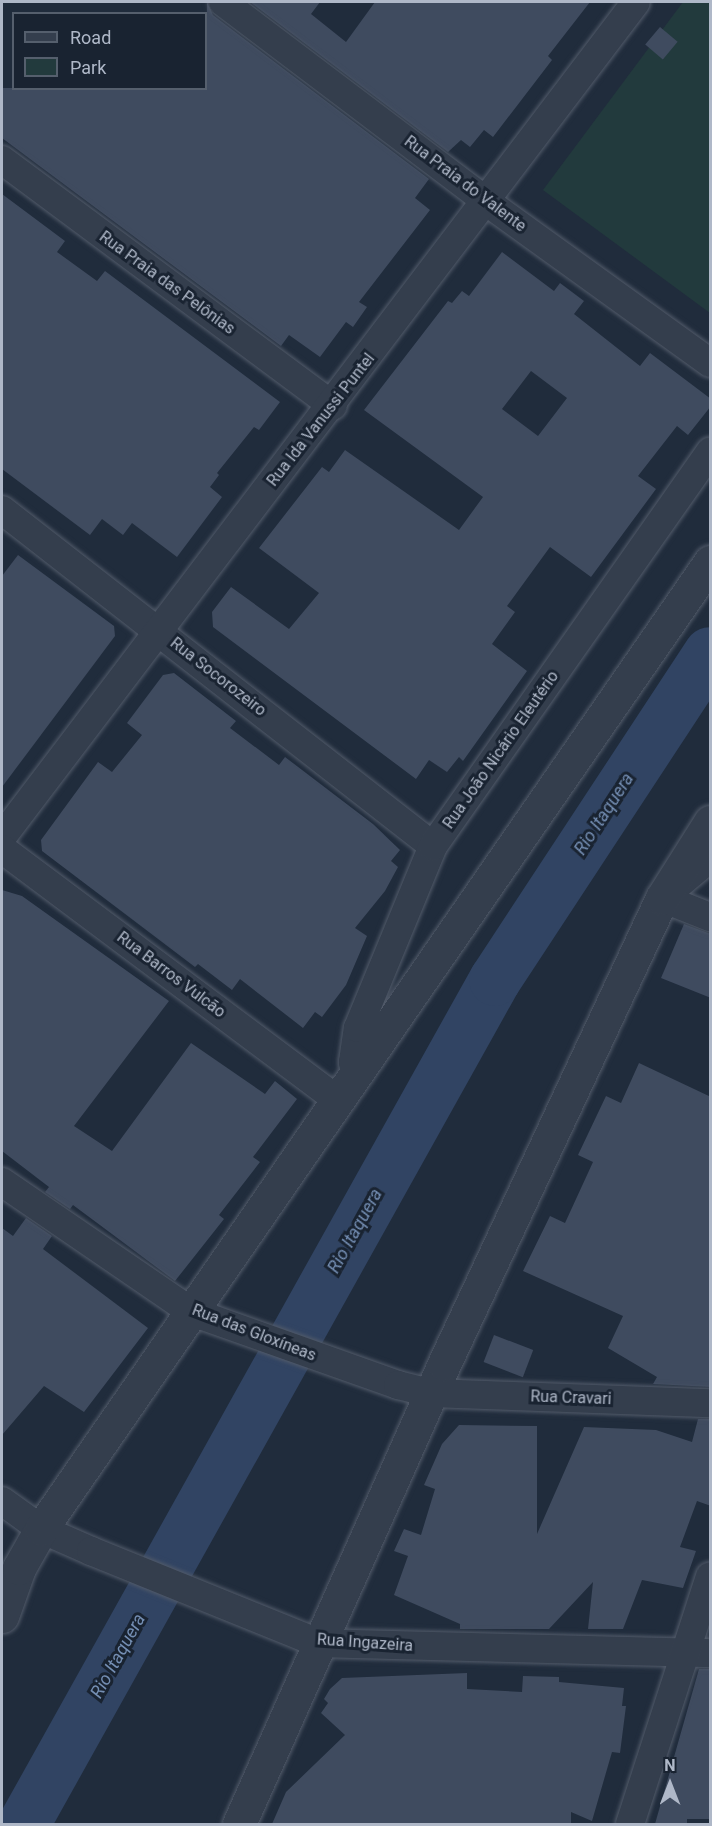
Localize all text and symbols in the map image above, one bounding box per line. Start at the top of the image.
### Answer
legend [12,12,207,90]
text: Road [70,27,111,48]
text: Park [70,57,106,78]
street label: Rua Praia do Valente [400,132,530,236]
street label: Rua Praia das Pelônias [95,227,239,339]
street label: Rua Ida Vanussi Puntel [263,350,379,490]
street label: Rua Socorozeiro [166,634,270,720]
street label: Rua João Nicário Eleutério [439,667,563,833]
water label: Rio Itaquera [570,769,638,859]
street label: Rua Barros Vulcão [113,928,229,1022]
water label: Rio Itaquera [323,1185,387,1277]
street label: Rua das Gloxíneas [189,1301,319,1365]
street label: Rua Cravari [530,1387,612,1409]
water label: Rio Itaquera [86,1610,150,1702]
street label: Rua Ingazeira [316,1630,414,1656]
north arrow [640,1754,700,1814]
text: N [664,1756,676,1775]

